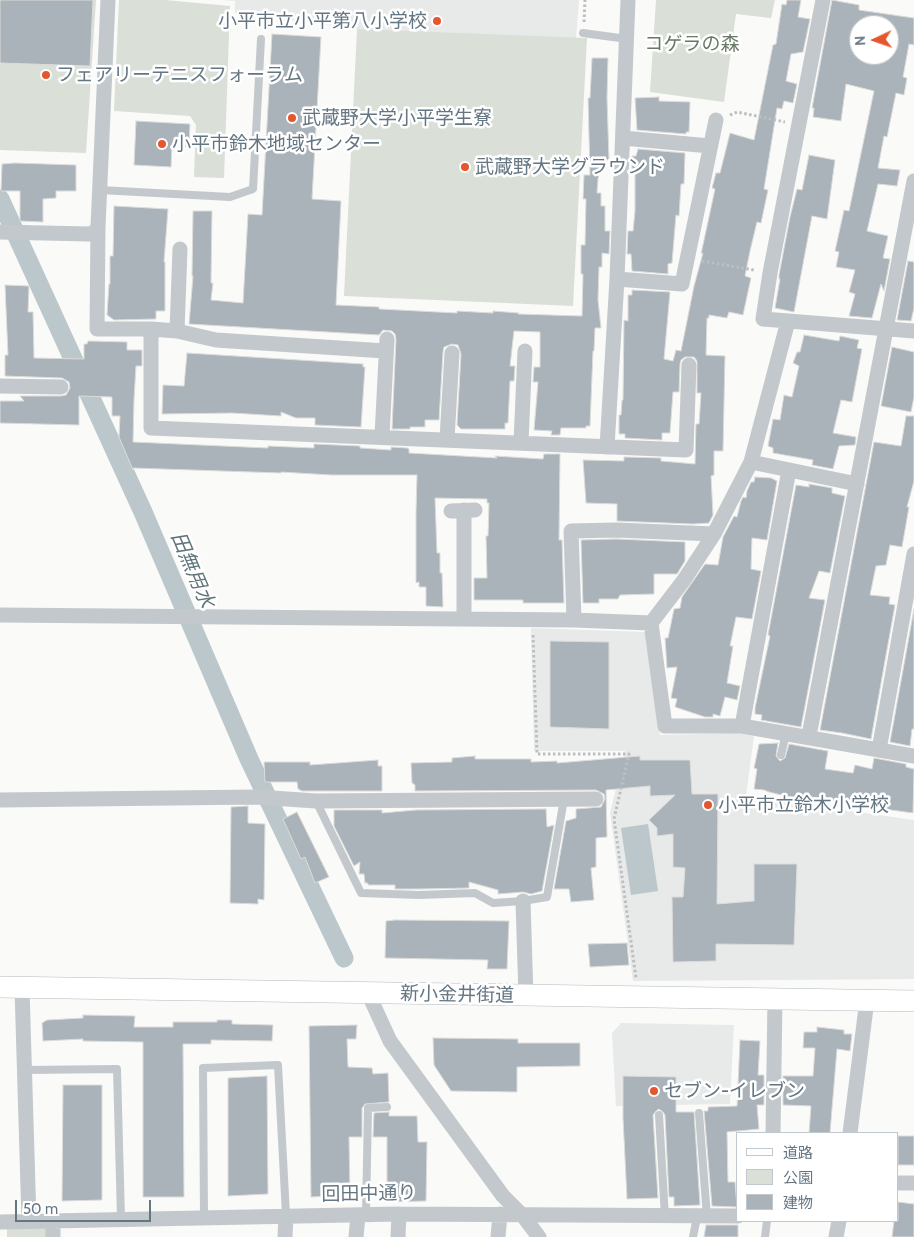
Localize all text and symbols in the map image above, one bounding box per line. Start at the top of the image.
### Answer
place label: 小平市立小平第八小学校 [218,10,427,32]
marker: 小平市立小平第八小学校 [431,15,443,27]
north arrow [849,15,899,65]
park label: コゲラの森 [645,33,739,55]
text: N [851,35,869,46]
place label: フェアリーテニスフォーラム [56,64,303,86]
marker: フェアリーテニスフォーラム [40,69,52,81]
place label: 武蔵野大学小平学生寮 [302,107,492,129]
marker: 武蔵野大学小平学生寮 [286,112,298,124]
place label: 小平市鈴木地域センター [172,133,381,155]
marker: 小平市鈴木地域センター [156,138,168,150]
place label: 武蔵野大学グラウンド [475,156,665,178]
marker: 武蔵野大学グラウンド [459,161,471,173]
water label: 田無用水 [165,528,219,612]
place label: 小平市立鈴木小学校 [718,794,889,816]
marker: 小平市立鈴木小学校 [702,799,714,811]
street label: 新小金井街道 [400,983,514,1007]
place label: セブン-イレブン [664,1080,805,1102]
marker: セブン-イレブン [648,1085,660,1097]
legend [736,1132,899,1222]
text: 道路 [783,1144,813,1162]
text: 公園 [783,1169,813,1187]
street label: 回田中通り [321,1182,417,1206]
scale bar [18,1190,154,1222]
text: 建物 [783,1194,813,1212]
text: 50 m [23,1200,58,1218]

